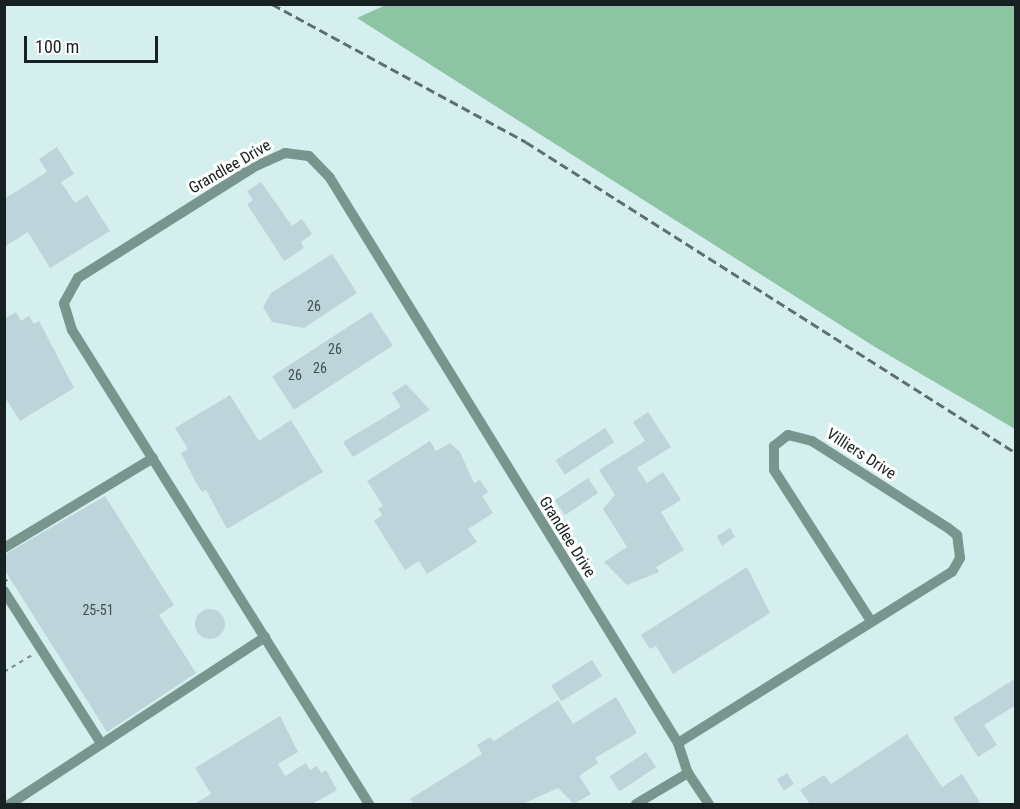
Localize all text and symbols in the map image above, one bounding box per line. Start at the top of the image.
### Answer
scale bar [27,24,160,62]
text: 100 m [35,36,79,57]
street label: Grandlee Drive [186,136,274,198]
house number: 26 [307,298,321,314]
house number: 26 [328,341,342,357]
house number: 26 [313,360,327,376]
house number: 26 [288,367,302,383]
street label: Villiers Drive [823,424,899,484]
street label: Grandlee Drive [535,493,599,581]
house number: 25-51 [82,602,114,618]

